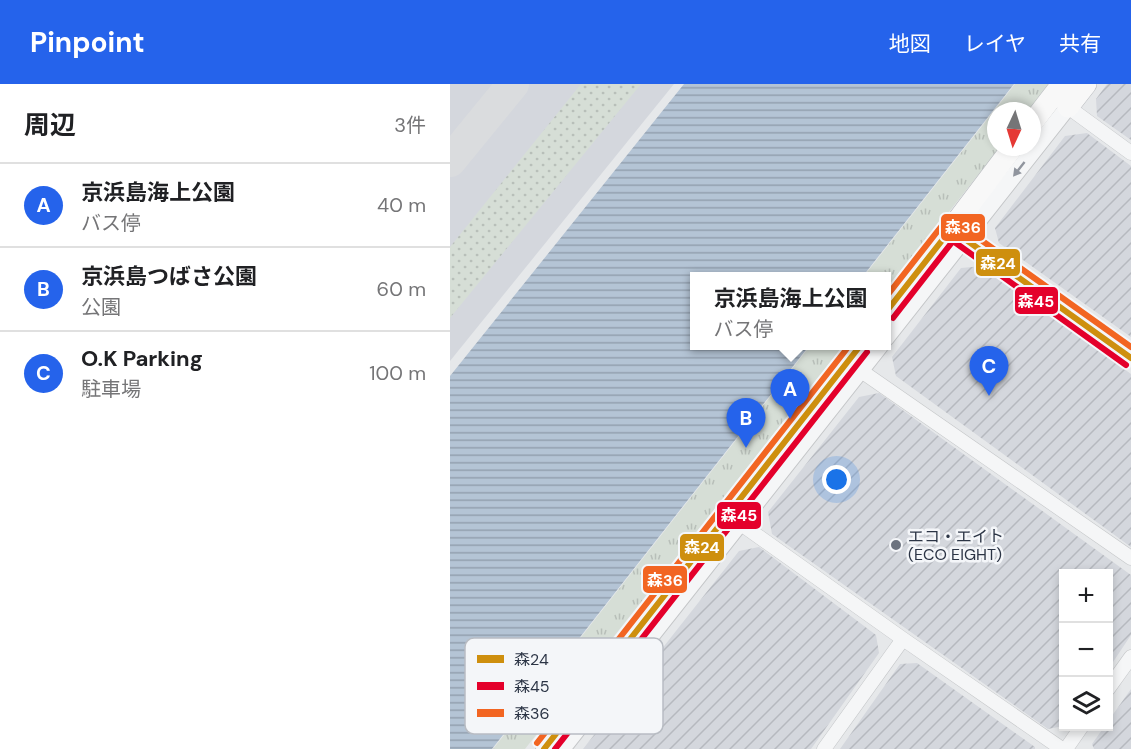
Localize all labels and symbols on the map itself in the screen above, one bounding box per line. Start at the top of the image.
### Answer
north arrow [987,102,1041,156]
one-way arrow [1012,161,1025,177]
line badge: 森36 [940,213,986,242]
text: 森36 [945,217,981,238]
line badge: 森24 [975,248,1021,277]
text: 森24 [980,253,1016,274]
line badge: 森45 [1014,286,1059,315]
text: 森45 [1018,291,1054,312]
pin: C [970,346,1008,396]
pin: A [770,370,810,419]
pin: B [726,398,766,448]
your location [822,465,851,494]
line badge: 森45 [716,501,762,530]
text: 森45 [721,505,757,526]
place label: エコ・エイト (ECO EIGHT) [908,526,1004,565]
line badge: 森24 [679,533,725,562]
text: 森24 [684,537,720,558]
marker: エコ・エイト (ECO EIGHT) [889,538,903,552]
line badge: 森36 [642,565,688,594]
text: 森36 [647,570,683,591]
legend [465,638,663,734]
text: 森24 [514,649,549,670]
text: 森45 [514,676,549,697]
text: 森36 [514,703,550,724]

